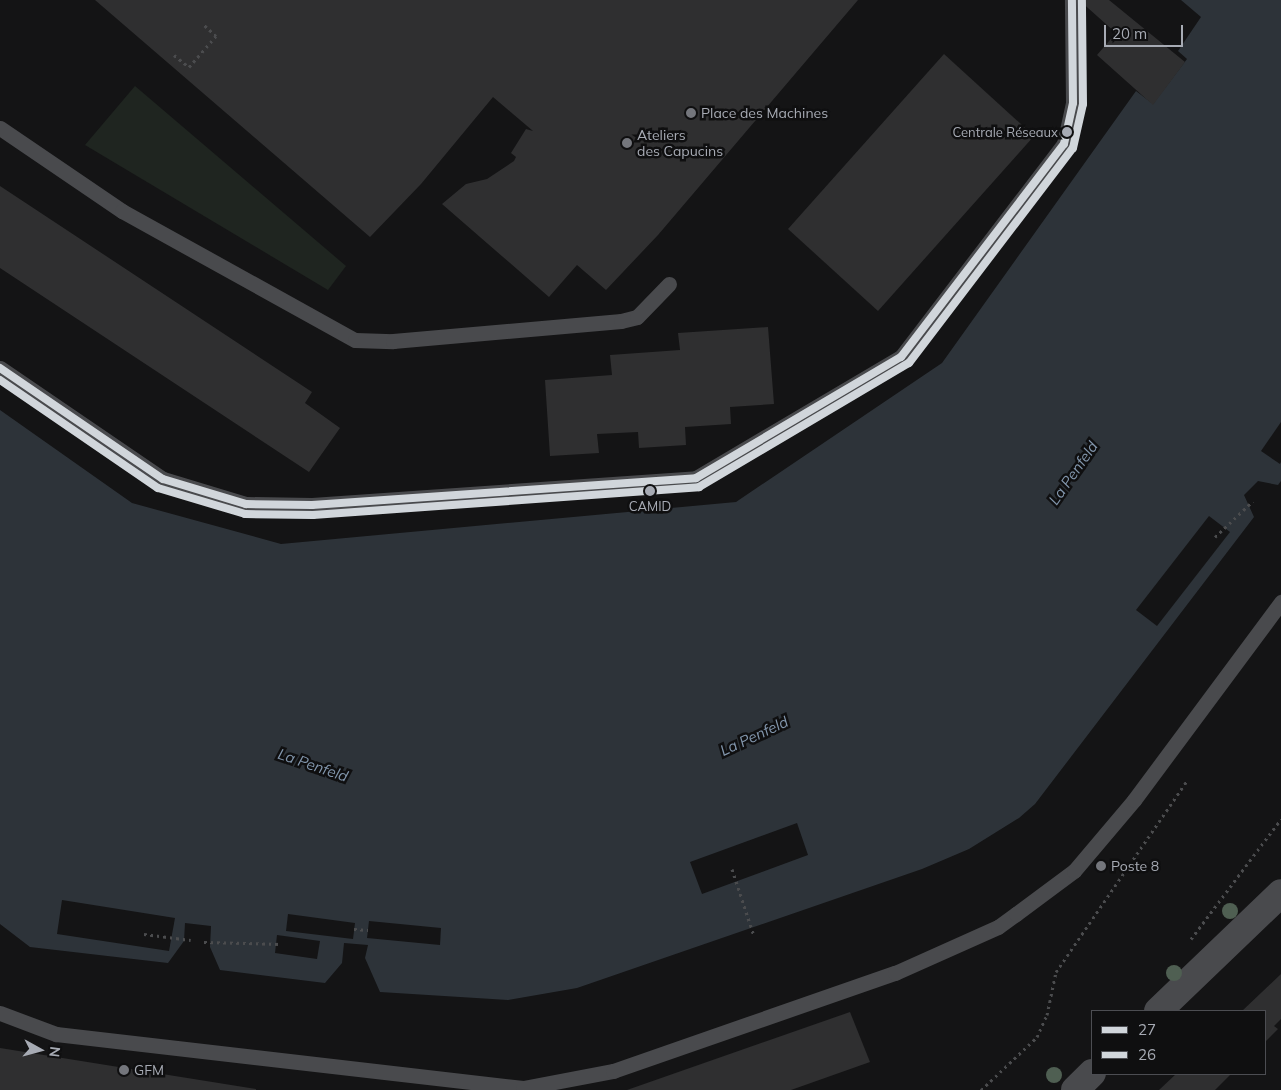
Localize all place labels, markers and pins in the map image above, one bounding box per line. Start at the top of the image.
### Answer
place label: Place des Machines [701,105,828,121]
marker: Place des Machines [685,107,697,119]
place label: Centrale Réseaux [953,124,1058,140]
place label: Ateliers des Capucins [637,127,723,160]
marker: Centrale Réseaux [1062,127,1072,137]
marker: Ateliers des Capucins [621,137,633,149]
marker: CAMID [645,486,655,496]
place label: CAMID [629,498,671,514]
place label: Poste 8 [1111,858,1159,874]
marker: Poste 8 [1095,860,1107,872]
place label: GFM [134,1062,164,1078]
marker: GFM [118,1064,130,1076]

